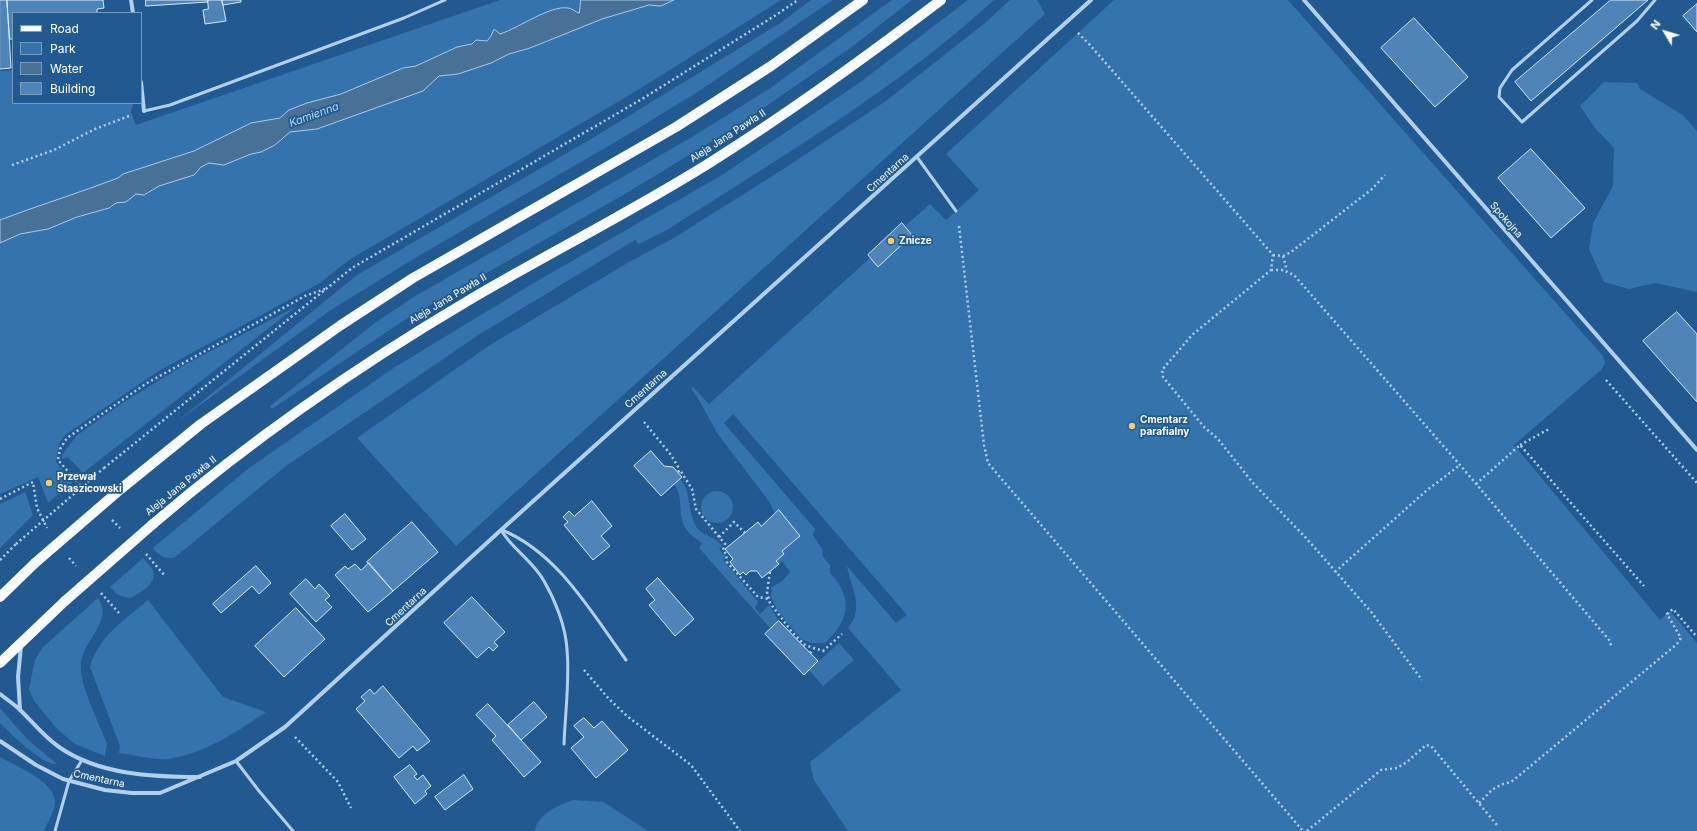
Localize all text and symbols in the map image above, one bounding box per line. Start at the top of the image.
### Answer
legend [12,12,142,104]
north arrow [1645,12,1685,52]
text: N [1647,17,1664,32]
text: Road [50,21,79,36]
text: Park [50,41,76,56]
text: Water [50,61,83,76]
text: Building [50,81,95,96]
water label: Kamienna [287,100,341,130]
street label: Aleja Jana Pawła II [688,107,768,165]
street label: Cmentarna [865,151,911,195]
street label: Spokojna [1487,200,1525,240]
place label: Znicze [899,235,932,247]
marker: Znicze [886,236,896,246]
street label: Aleja Jana Pawła II [407,271,489,327]
street label: Cmentarna [623,367,669,411]
place label: Cmentarz parafialny [1140,414,1189,438]
marker: Cmentarz parafialny [1127,421,1137,431]
street label: Aleja Jana Pawła II [143,454,219,518]
place label: Przewał Staszicowski [57,471,122,494]
marker: Przewał Staszicowski [44,478,54,488]
street label: Cmentarna [383,585,429,629]
street label: Cmentarna [72,768,126,790]

